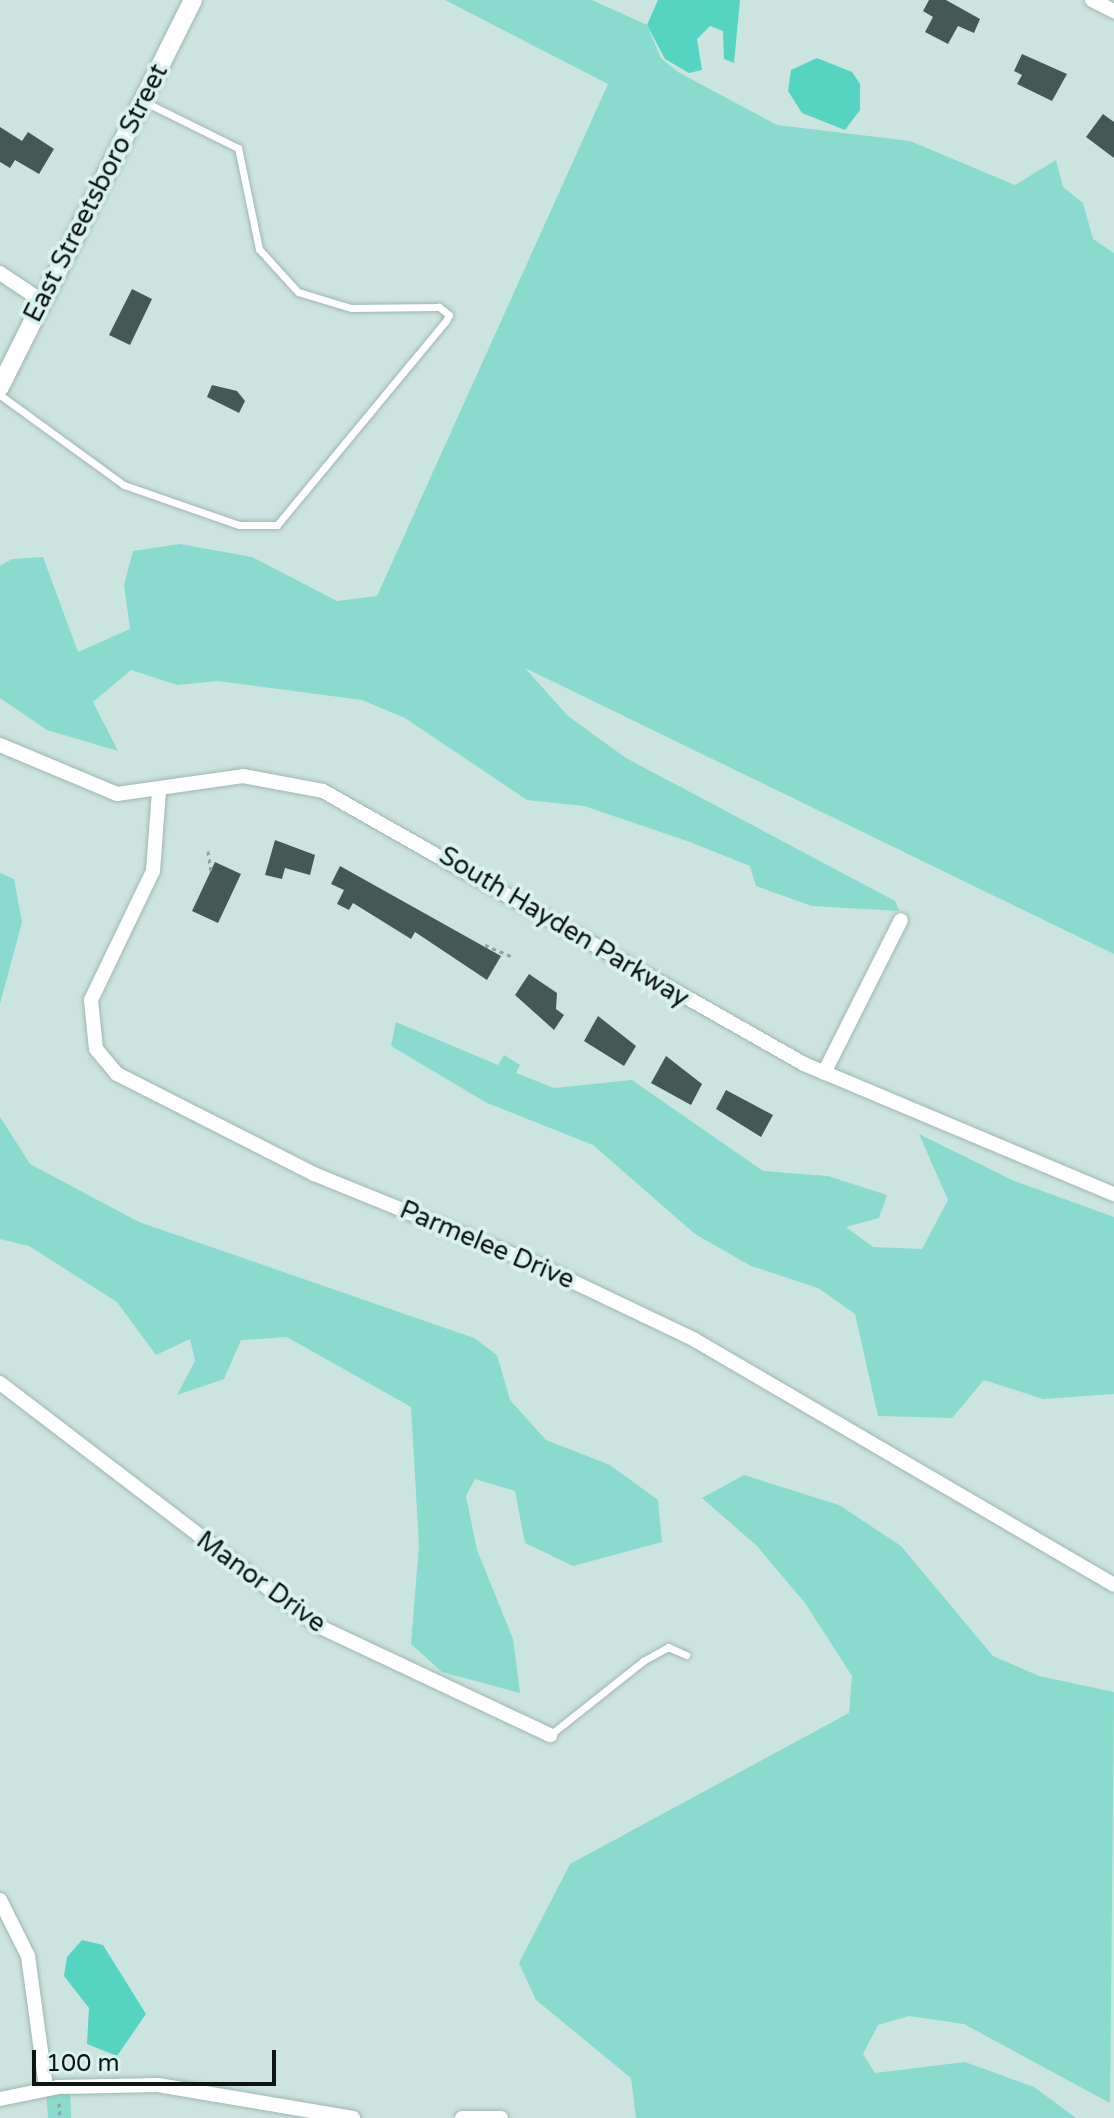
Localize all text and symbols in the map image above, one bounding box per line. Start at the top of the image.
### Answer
street label: East Streetsboro Street [17,59,175,327]
street label: South Hayden Parkway [433,840,695,1014]
street label: Parmelee Drive [395,1194,579,1296]
street label: Manor Drive [190,1525,332,1639]
scale bar [36,2034,280,2084]
text: 100 m [46,2049,120,2078]

